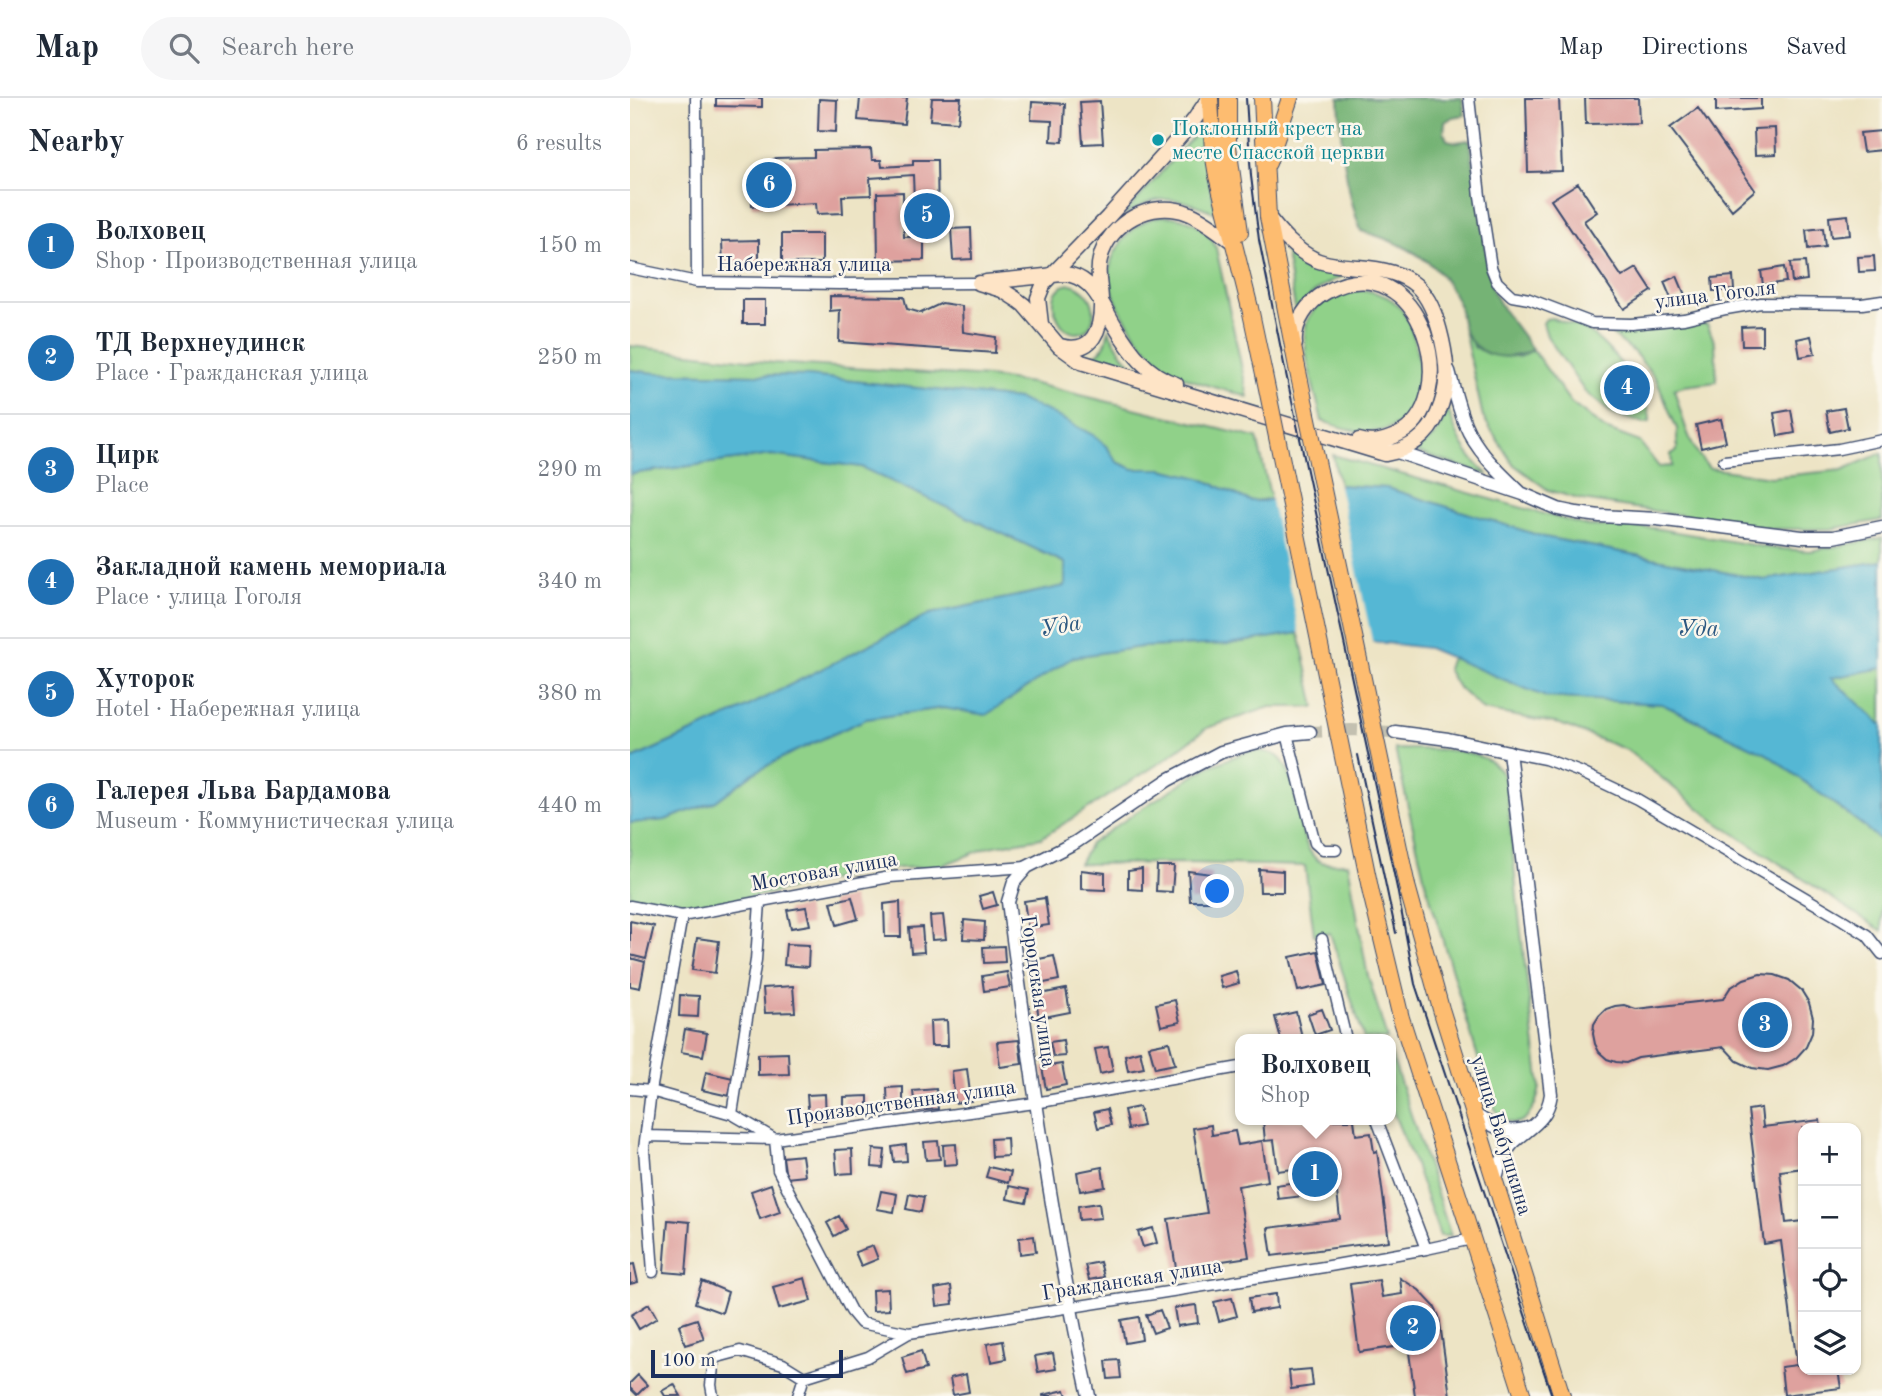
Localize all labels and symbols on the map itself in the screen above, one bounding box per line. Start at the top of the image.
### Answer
place label: Поклонный крест на месте Спасской церкви [1172,119,1385,164]
marker: Поклонный крест на месте Спасской церкви [1150,132,1166,148]
pin: 6 [746,159,792,211]
pin: 5 [904,190,950,242]
street label: Набережная улица [716,255,892,276]
street label: улица Гоголя [1653,278,1777,313]
pin: 4 [1604,362,1650,414]
water label: Уда [1038,612,1083,641]
water label: Уда [1677,618,1719,641]
street label: Мостовая улица [749,849,899,896]
your location [1200,874,1234,908]
street label: Городская улица [1016,913,1059,1069]
pin: 3 [1742,999,1788,1051]
street label: улица Бабушкина [1466,1053,1535,1218]
street label: Производственная улица [785,1077,1017,1130]
pin: 1 [1292,1148,1338,1200]
street label: Гражданская улица [1040,1256,1224,1305]
pin: 2 [1390,1302,1436,1354]
scale bar [651,1347,844,1379]

